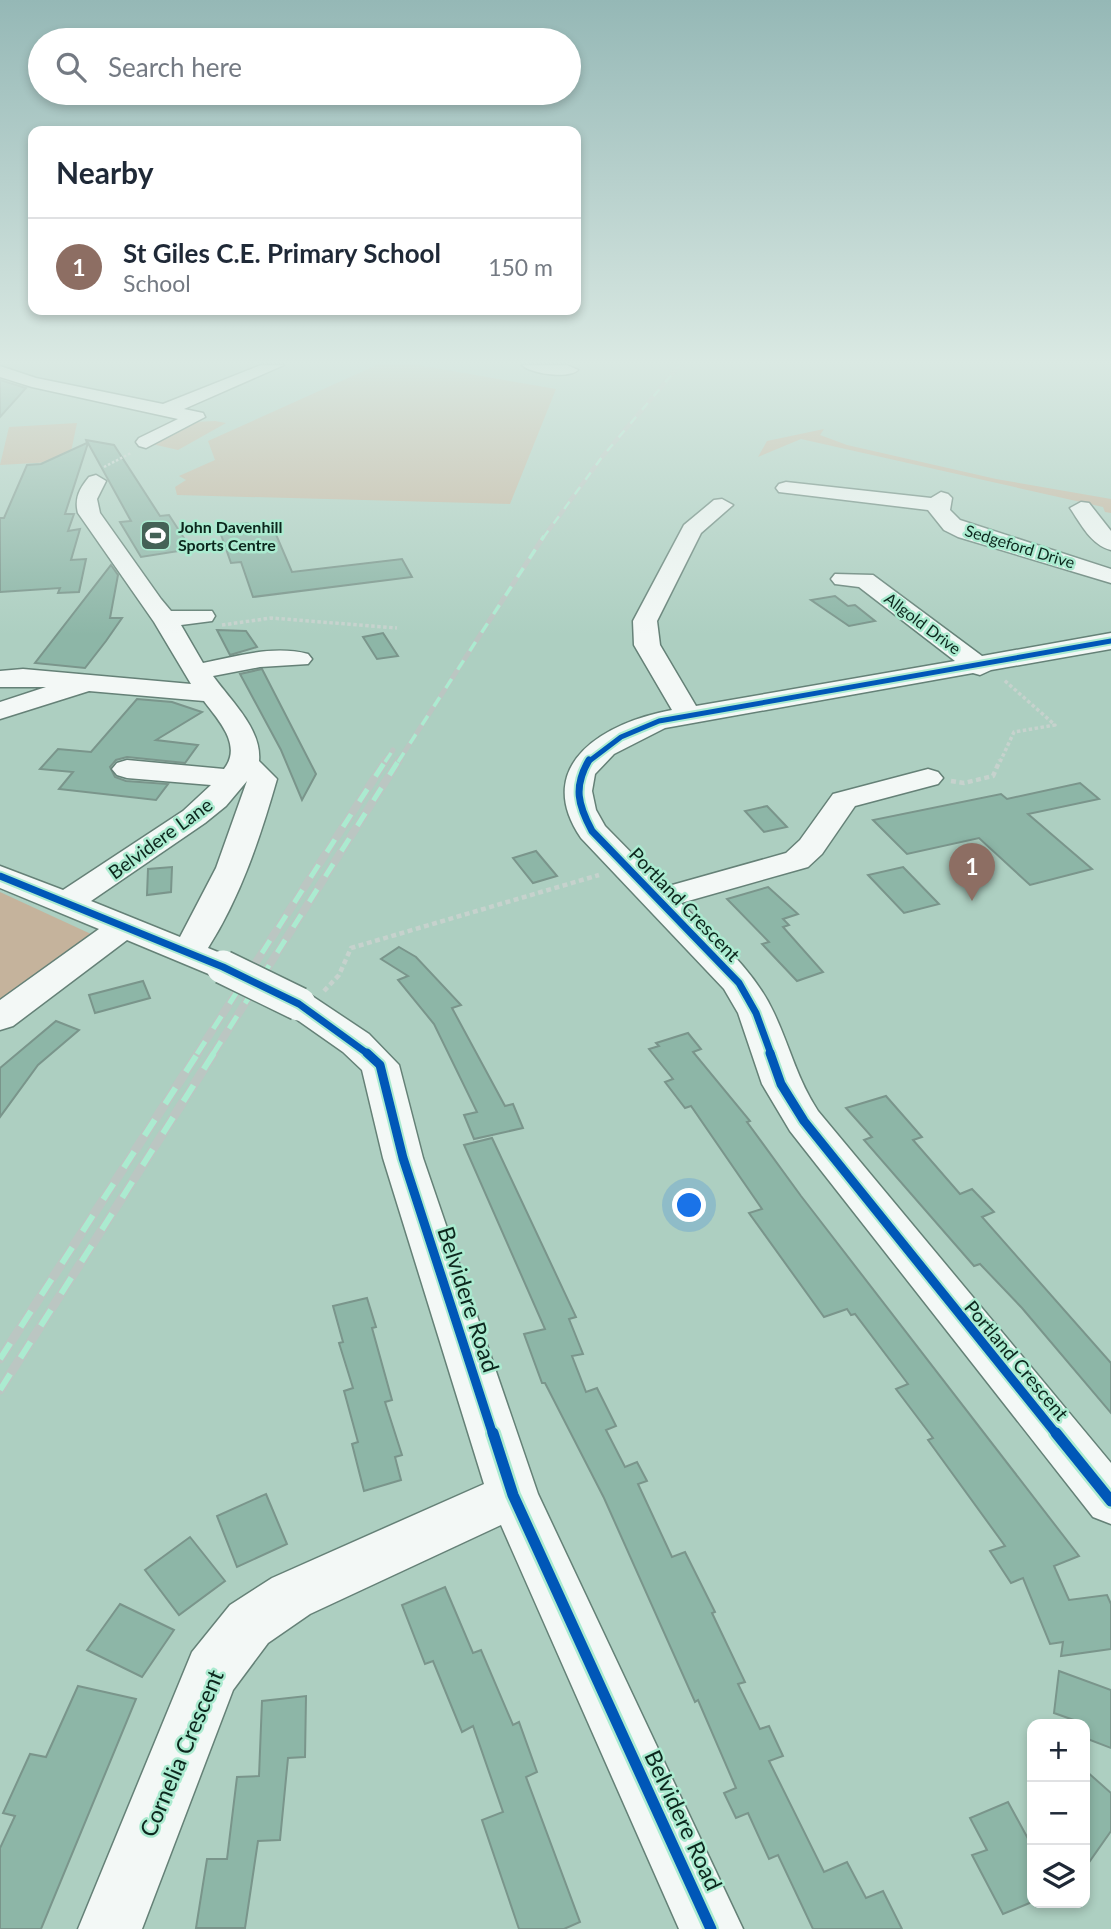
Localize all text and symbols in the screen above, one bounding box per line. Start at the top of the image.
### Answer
search box [28,28,581,105]
icon: search [52,48,90,86]
text: Search here [108,51,242,83]
text: Nearby [56,154,154,190]
text: St Giles C.E. Primary School [123,237,441,269]
text: 1 [72,253,86,281]
text: 150 m [488,253,553,281]
text: School [123,269,191,297]
place label: John Davenhill Sports Centre [178,517,282,554]
sports icon: John Davenhill Sports Centre [138,518,172,552]
street label: Sedgeford Drive [963,520,1077,572]
street label: Allgold Drive [881,588,965,658]
street label: Belvidere Lane [104,793,216,883]
street label: Portland Crescent [625,842,745,966]
pin: 1 [949,843,995,901]
your location [672,1188,706,1222]
street label: Belvidere Road [432,1223,506,1375]
street label: Portland Crescent [960,1296,1074,1425]
street label: Cornelia Crescent [133,1664,229,1841]
map controls [1027,1719,1090,1908]
button: + [1027,1719,1090,1782]
street label: Belvidere Road [639,1745,729,1895]
button: − [1027,1782,1090,1845]
button: layers [1027,1845,1090,1908]

